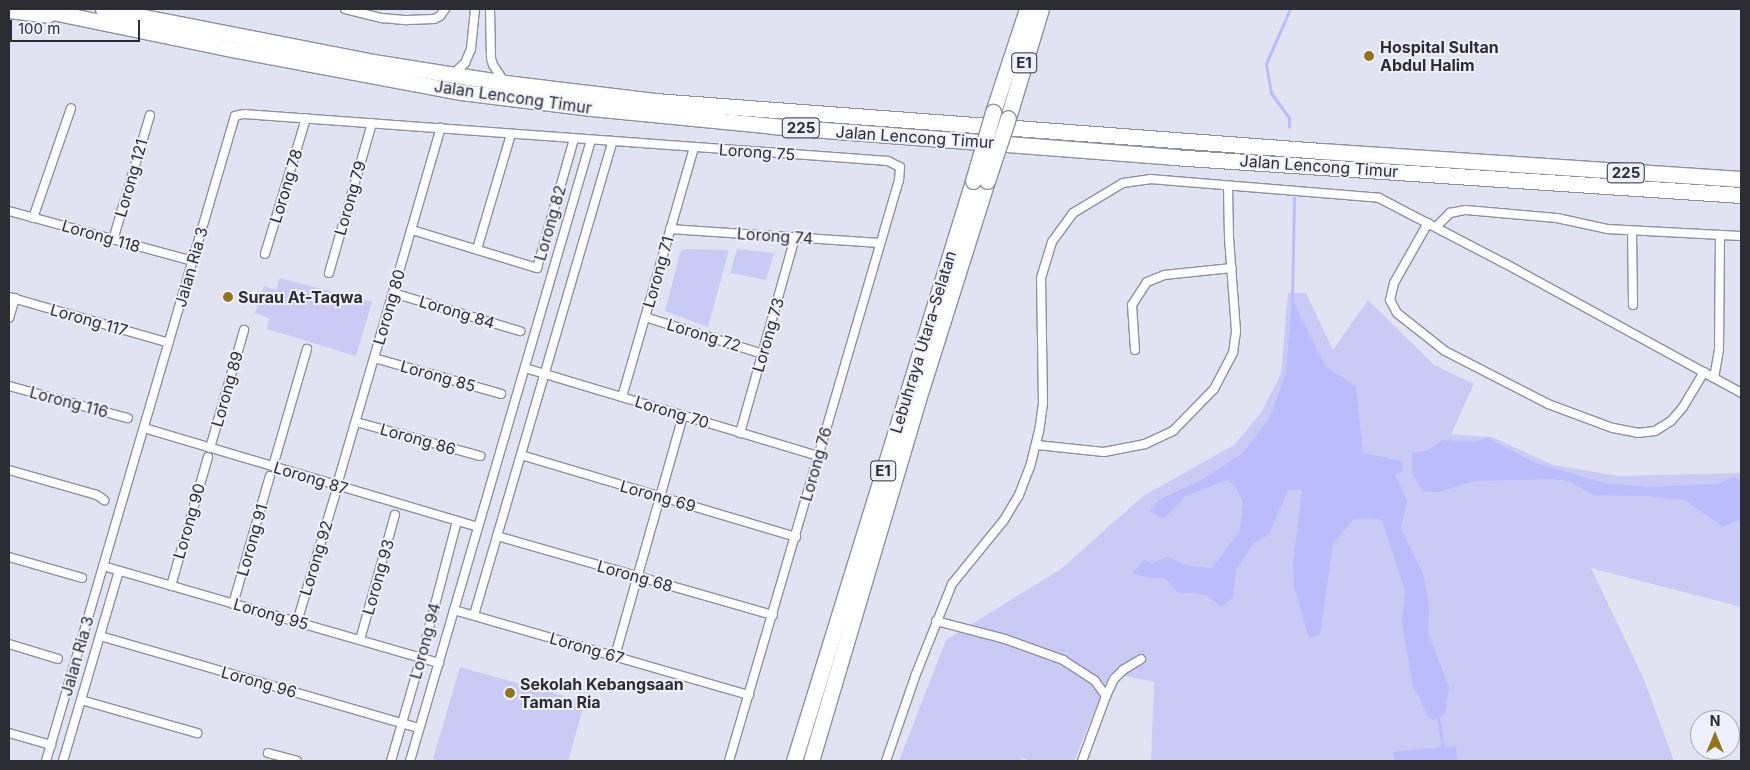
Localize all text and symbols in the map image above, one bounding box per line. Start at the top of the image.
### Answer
scale bar [12,10,142,42]
text: 100 m [18,19,60,38]
place label: Hospital Sultan Abdul Halim [1380,37,1499,75]
marker: Hospital Sultan Abdul Halim [1362,49,1376,63]
road number: E1 [1010,50,1038,76]
street label: Jalan Lencong Timur [433,76,593,118]
road number: 225 [781,116,821,140]
street label: Jalan Lencong Timur [835,122,995,152]
street label: Lorong 121 [111,137,151,219]
street label: Lorong 75 [718,140,796,164]
street label: Lorong 78 [266,147,306,225]
street label: Jalan Lencong Timur [1239,151,1399,181]
street label: Lorong 79 [330,159,370,237]
road number: 225 [1606,160,1646,186]
street label: Lorong 82 [530,183,570,263]
street label: Lorong 118 [60,216,142,256]
street label: Lorong 74 [736,224,814,248]
street label: Jalan Ria 3 [170,225,212,309]
street label: Lorong 71 [639,234,677,310]
street label: Lebuhraya Utara–Selatan [886,248,960,436]
street label: Lorong 80 [369,267,409,347]
place label: Surau At-Taqwa [238,287,363,307]
marker: Surau At-Taqwa [222,291,234,303]
street label: Lorong 84 [417,291,497,333]
street label: Lorong 73 [748,296,788,374]
street label: Lorong 117 [48,300,130,340]
street label: Lorong 72 [665,315,743,355]
street label: Lorong 89 [207,349,247,429]
street label: Lorong 85 [398,356,478,396]
street label: Lorong 116 [28,382,110,422]
street label: Lorong 70 [633,392,711,432]
street label: Lorong 86 [378,419,458,459]
street label: Lorong 76 [796,425,836,503]
street label: Lorong 87 [272,458,350,498]
road number: E1 [869,458,897,484]
street label: Lorong 69 [618,476,698,516]
street label: Lorong 90 [169,481,209,561]
street label: Lorong 91 [233,502,271,578]
street label: Lorong 92 [295,518,337,598]
street label: Lorong 93 [358,537,398,617]
street label: Lorong 68 [595,556,675,596]
street label: Lorong 95 [231,594,311,634]
street label: Lorong 94 [406,601,444,681]
street label: Jalan Ria 3 [56,614,98,698]
street label: Lorong 67 [547,628,627,668]
street label: Lorong 96 [219,662,299,702]
place label: Sekolah Kebangsaan Taman Ria [520,674,684,712]
marker: Sekolah Kebangsaan Taman Ria [504,687,516,699]
north arrow [1690,710,1740,760]
text: N [1710,712,1720,729]

